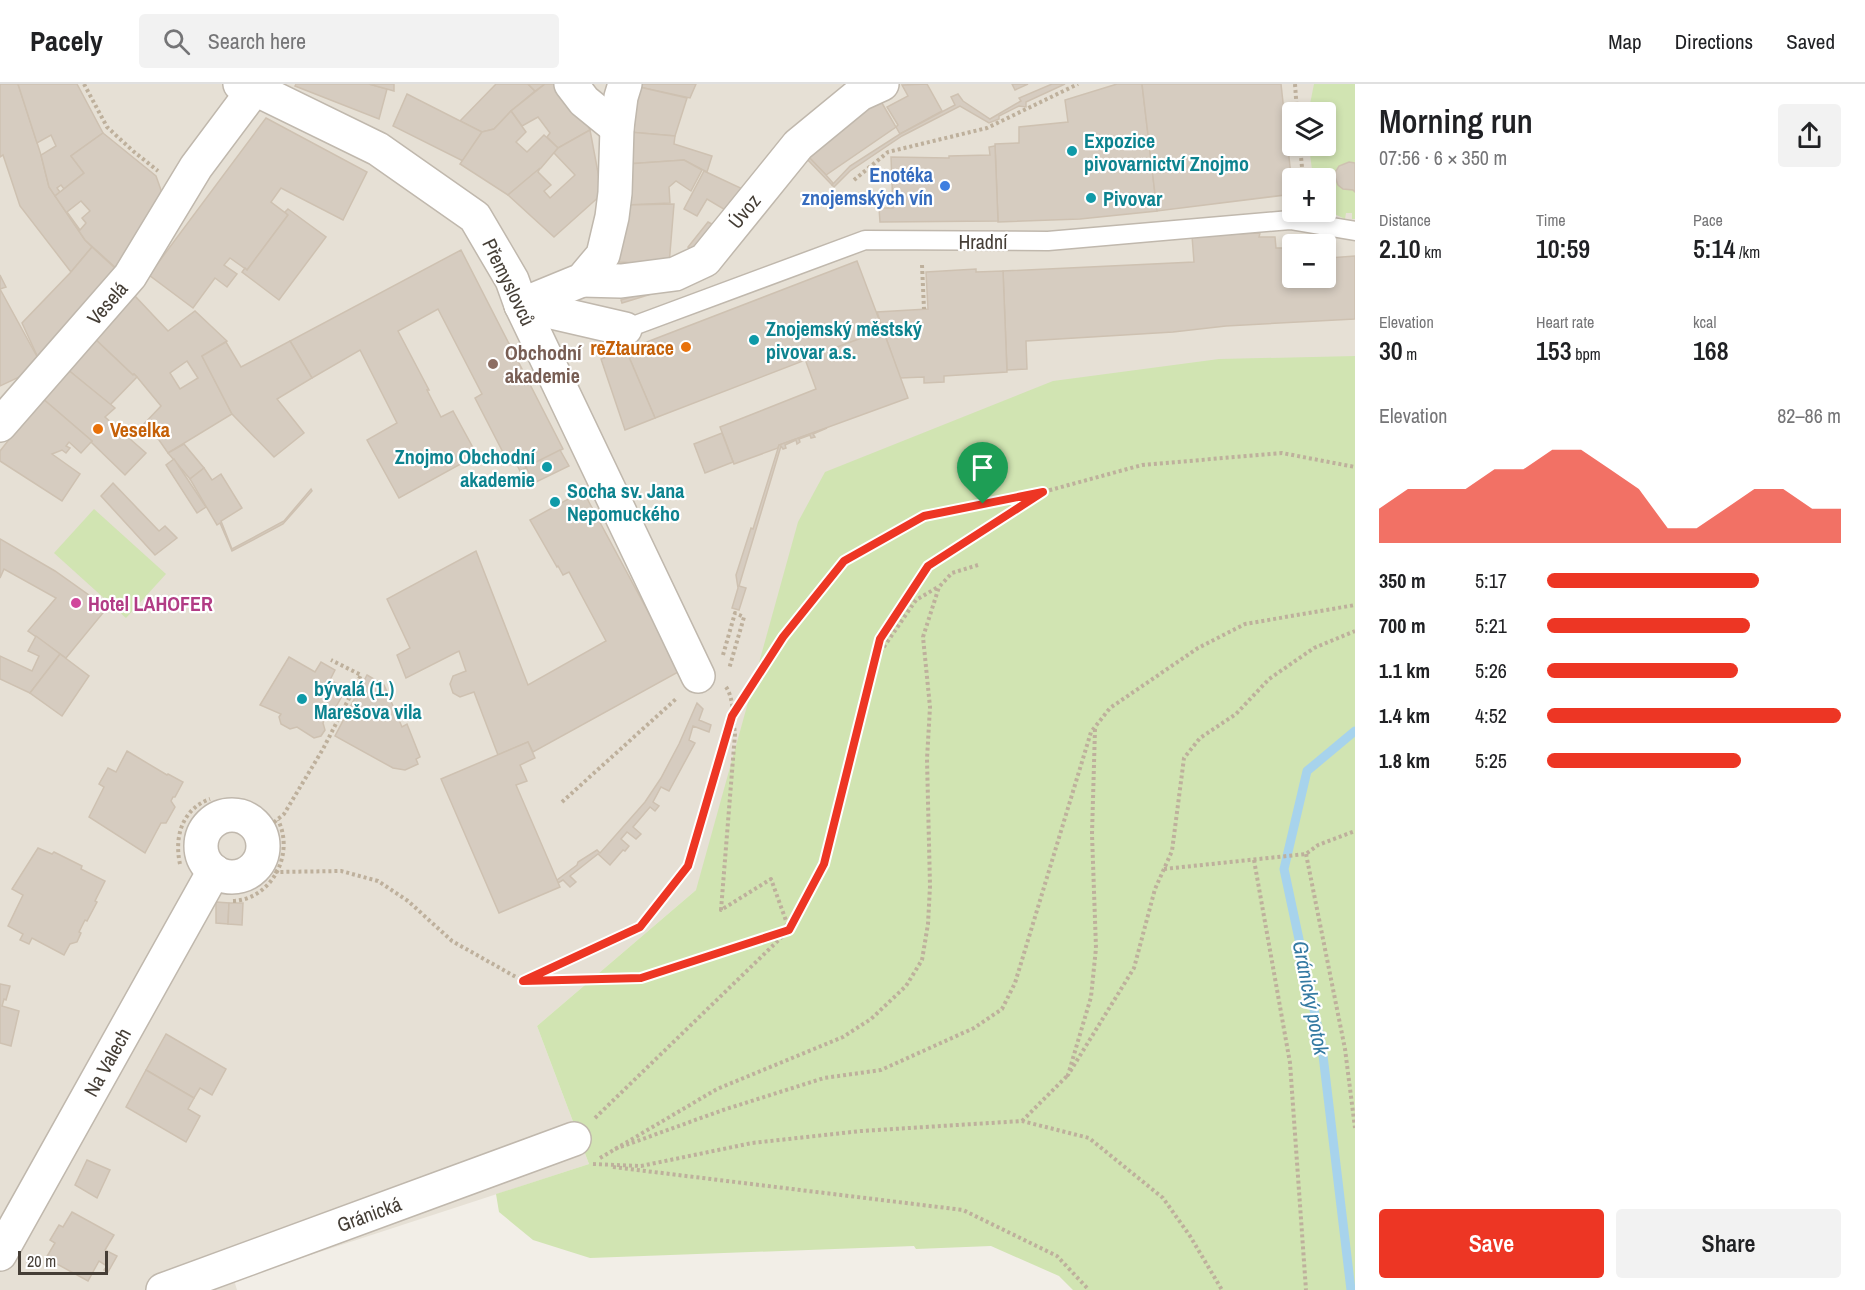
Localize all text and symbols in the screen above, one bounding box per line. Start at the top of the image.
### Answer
search box [139,14,559,68]
text: Pacely [30,22,103,60]
icon: search [160,25,193,58]
text: Search here [208,26,306,56]
text: Map [1608,27,1642,56]
text: Directions [1675,27,1753,56]
text: Saved [1786,27,1835,56]
text: Morning run [1379,99,1533,143]
map controls [1282,102,1336,288]
button: layers [1282,102,1336,156]
button: share [1778,104,1841,167]
place label: Expozice pivovarnictví Znojmo [1084,127,1249,177]
marker: Expozice pivovarnictví Znojmo [1065,144,1079,158]
text: 07:56 · 6 × 350 m [1379,144,1507,171]
place label: Enotéka znojemských vín [802,161,933,211]
button: + [1282,168,1336,222]
marker: Enotéka znojemských vín [938,179,952,193]
place label: Pivovar [1103,185,1163,212]
street label: Úvoz [722,188,766,234]
marker: Pivovar [1084,191,1098,205]
text: Distance [1379,209,1431,231]
text: Time [1536,209,1566,231]
text: Pace [1693,209,1723,231]
street label: Hradní [958,228,1008,255]
text: 2.10 [1379,231,1421,266]
text: 10:59 [1536,231,1590,266]
text: 5:14 [1693,231,1735,266]
street label: Přemyslovců [476,234,542,330]
button: − [1282,234,1336,288]
text: km [1421,241,1442,263]
text: /km [1735,241,1760,263]
street label: Veselá [81,276,133,330]
text: Elevation [1379,311,1434,333]
text: Heart rate [1536,311,1594,333]
text: kcal [1693,311,1716,333]
place label: Znojemský městský pivovar a.s. [766,315,923,365]
marker: Znojemský městský pivovar a.s. [747,333,761,347]
text: 30 [1379,333,1403,368]
text: 153 [1536,333,1572,368]
text: 168 [1693,333,1729,368]
place label: reZtaurace [590,334,674,361]
place label: Obchodní akademie [505,339,583,389]
marker: reZtaurace [679,340,693,354]
text: m [1403,343,1417,365]
text: bpm [1572,343,1601,365]
marker: Obchodní akademie [486,357,500,371]
text: Elevation [1379,402,1447,429]
text: 82–86 m [1777,402,1841,429]
place label: Veselka [110,416,170,443]
marker: Veselka [91,422,105,436]
pin [957,442,1008,504]
place label: Znojmo Obchodní akademie [395,443,536,493]
icon: arrive [966,451,999,484]
marker: Znojmo Obchodní akademie [540,460,554,474]
place label: Socha sv. Jana Nepomuckého [567,477,684,527]
marker: Socha sv. Jana Nepomuckého [548,495,562,509]
text: 350 m [1379,567,1426,594]
text: 5:17 [1475,567,1507,594]
place label: Hotel LAHOFER [88,590,213,617]
marker: Hotel LAHOFER [69,596,83,610]
text: 700 m [1379,612,1426,639]
text: 5:21 [1475,612,1507,639]
text: 1.1 km [1379,657,1430,684]
text: 5:26 [1475,657,1507,684]
place label: bývalá (1.) Marešova vila [314,675,422,725]
marker: bývalá (1.) Marešova vila [295,692,309,706]
text: 1.4 km [1379,702,1430,729]
text: 4:52 [1475,702,1507,729]
text: 1.8 km [1379,747,1430,774]
text: 5:25 [1475,747,1507,774]
water label: Gránický potok [1286,938,1337,1059]
street label: Na Valech [77,1023,137,1101]
street label: Gránická [333,1190,405,1238]
button: Save [1379,1209,1604,1278]
button: Share [1616,1209,1841,1278]
scale bar [18,1248,108,1276]
text: 20 m [27,1250,56,1272]

